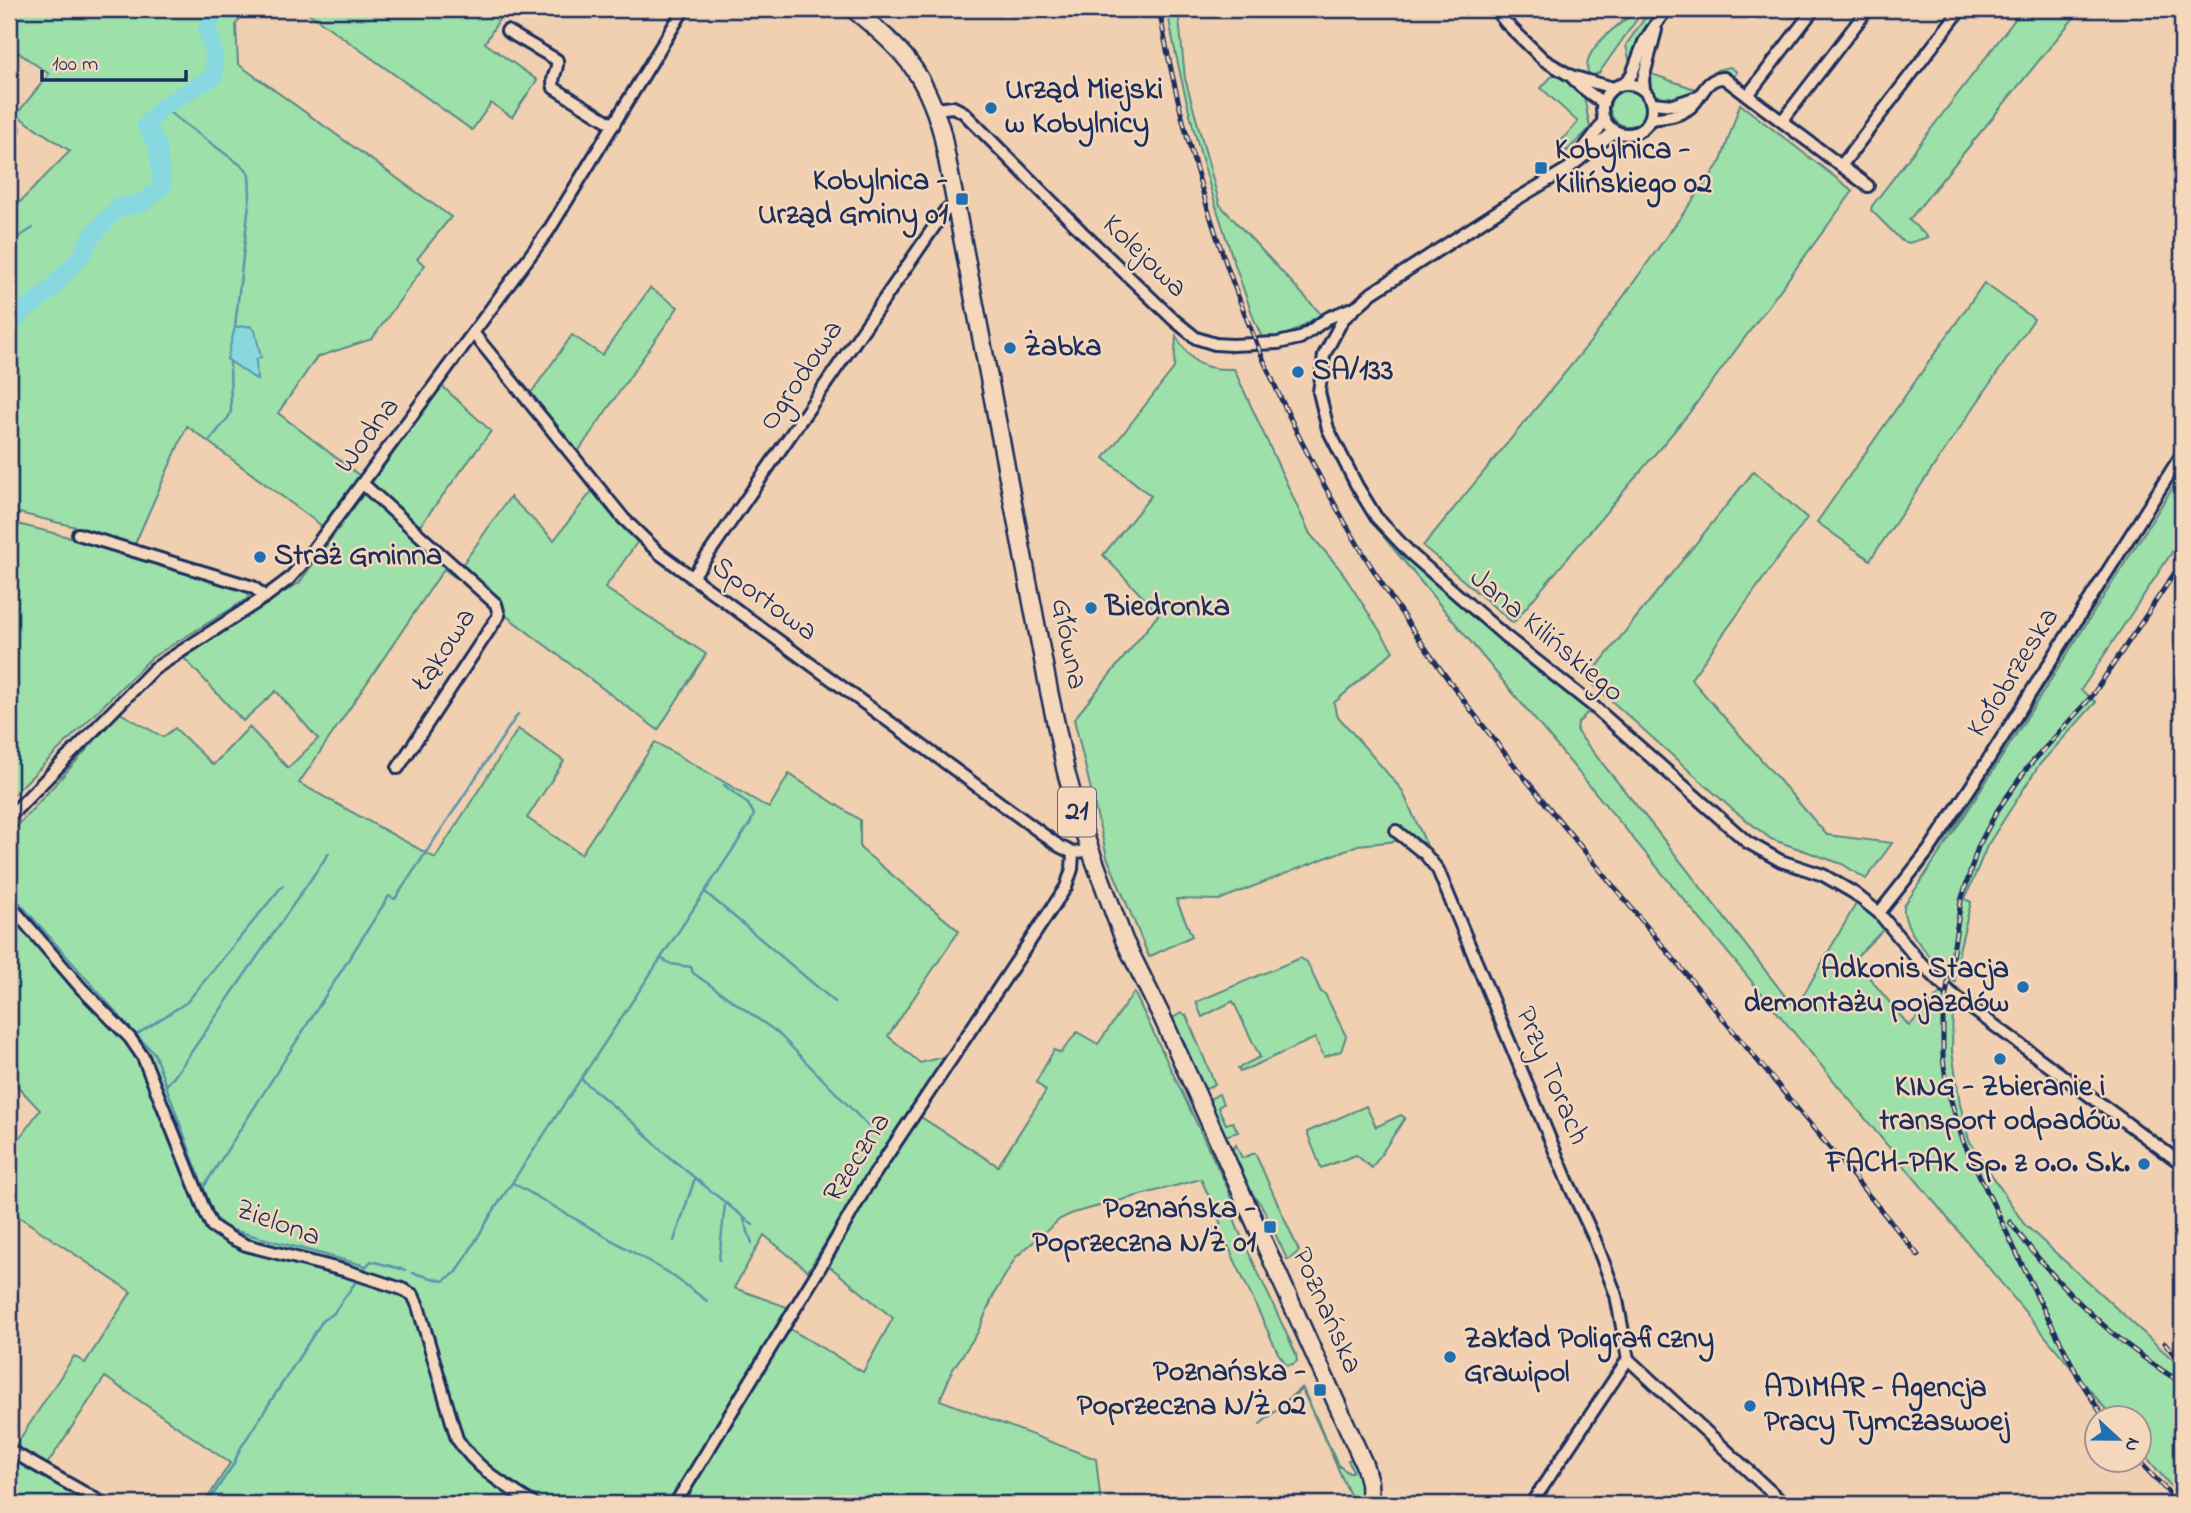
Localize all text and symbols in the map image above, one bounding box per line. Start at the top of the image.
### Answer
scale bar [42,38,186,82]
text: 100 m [52,50,98,80]
place label: Urząd Miejski w Kobylnicy [1005,69,1163,147]
marker: Urząd Miejski w Kobylnicy [983,100,999,116]
place label: Kobylnica - Kilińskiego 02 [1555,129,1712,208]
place label: Kobylnica - Urząd Gminy 01 [758,160,948,238]
marker: Kobylnica - Kilińskiego 02 [1533,160,1549,176]
marker: Kobylnica - Urząd Gminy 01 [954,191,970,207]
street label: Kolejowa [1091,205,1197,309]
street label: Ogrodowa [748,311,856,441]
place label: Żabka [1024,326,1102,370]
marker: Żabka [1002,340,1018,356]
place label: SA/133 [1312,350,1393,394]
marker: SA/133 [1290,364,1306,380]
street label: Wodna [324,388,412,484]
place label: Straż Gminna [274,535,442,579]
street label: Sportowa [702,546,826,654]
marker: Straż Gminna [252,549,268,565]
street label: Jana Kilińskiego [1459,558,1633,714]
place label: Biedronka [1103,586,1230,630]
street label: Główna [1038,595,1098,693]
street label: Łąkowa [401,599,488,701]
street label: Kołobrzeska [1957,599,2071,747]
marker: Biedronka [1083,600,1099,616]
road number: 21 [1058,788,1096,836]
place label: Adkonis Stacja demontażu pojazdów [1743,948,2009,1026]
marker: Adkonis Stacja demontażu pojazdów [2015,979,2031,995]
street label: Przy Torach [1502,1000,1600,1152]
marker: KING - Zbieranie i transport odpadów [1992,1051,2008,1067]
place label: KING - Zbieranie i transport odpadów [1878,1066,2121,1144]
street label: Rzeczna [813,1104,903,1212]
place label: FACH-PAK Sp. z o.o. S.k. [1824,1142,2130,1186]
marker: FACH-PAK Sp. z o.o. S.k. [2136,1156,2152,1172]
street label: Zielona [229,1188,327,1260]
place label: Poznańska - Poprzeczna N/Ż 01 [1032,1188,1256,1266]
marker: Poznańska - Poprzeczna N/Ż 01 [1262,1219,1278,1235]
street label: Poznańska [1279,1241,1373,1381]
place label: Zakład Poligraficzny Grawipol [1464,1318,1714,1396]
marker: Zakład Poligraficzny Grawipol [1442,1349,1458,1365]
place label: Poznańska - Poprzeczna N/Ż 02 [1077,1351,1306,1429]
place label: ADIMAR - Agencja Pracy Tymczaswoej [1764,1367,2011,1445]
marker: Poznańska - Poprzeczna N/Ż 02 [1312,1382,1328,1398]
marker: ADIMAR - Agencja Pracy Tymczaswoej [1742,1398,1758,1414]
north arrow [2082,1404,2152,1474]
text: N [2116,1433,2146,1456]

